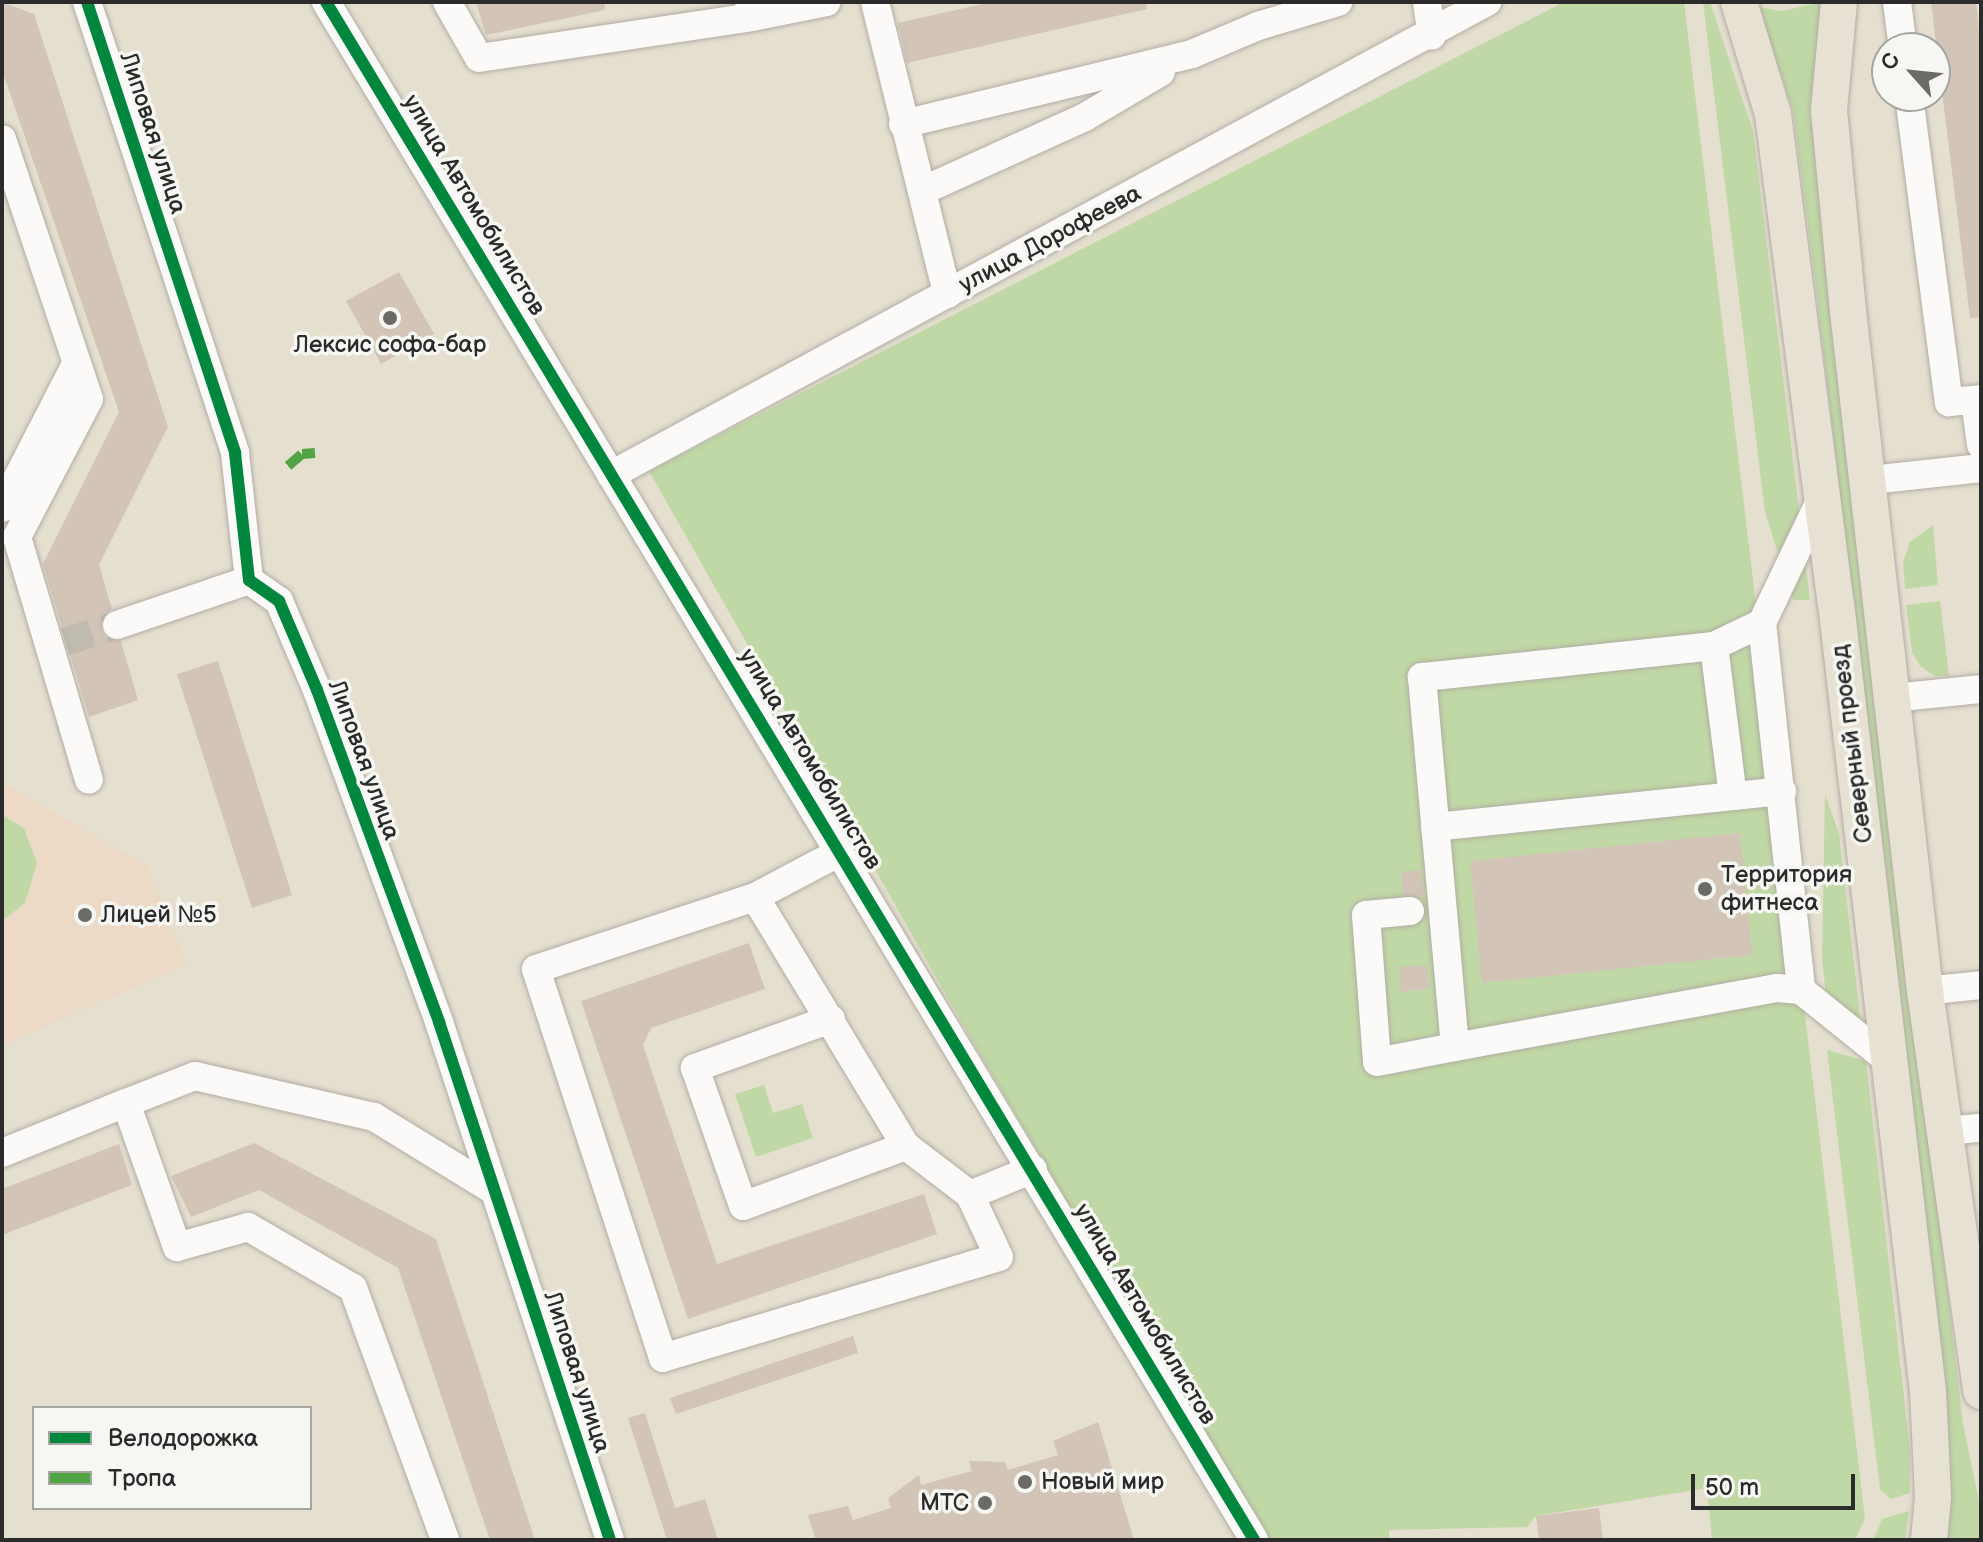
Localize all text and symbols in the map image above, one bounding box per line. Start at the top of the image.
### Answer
north arrow [1871,32,1951,112]
street label: Липовая улица [113,49,193,217]
text: С [1875,49,1906,75]
street label: улица Автомобилистов [397,89,551,321]
street label: улица Дорофеева [954,179,1146,299]
marker: Лексис софа-бар [381,309,399,327]
place label: Лексис софа-бар [294,331,486,359]
street label: улица Автомобилистов [733,643,887,875]
street label: Северный проезд [1826,643,1878,845]
street label: Липовая улица [322,676,406,844]
place label: Территория фитнеса [1721,861,1852,917]
marker: Территория фитнеса [1696,880,1714,898]
place label: Лицей №5 [101,901,217,929]
marker: Лицей №5 [76,906,94,924]
street label: улица Автомобилистов [1068,1198,1222,1430]
street label: Липовая улица [537,1288,617,1456]
legend [32,1406,312,1510]
text: Велодорожка [108,1424,258,1453]
scale bar [1695,1458,1859,1508]
text: Тропа [108,1464,176,1493]
place label: Новый мир [1041,1468,1164,1496]
marker: Новый мир [1016,1473,1034,1491]
text: 50 m [1705,1473,1759,1502]
place label: МТС [920,1489,969,1517]
marker: МТС [976,1494,994,1512]

